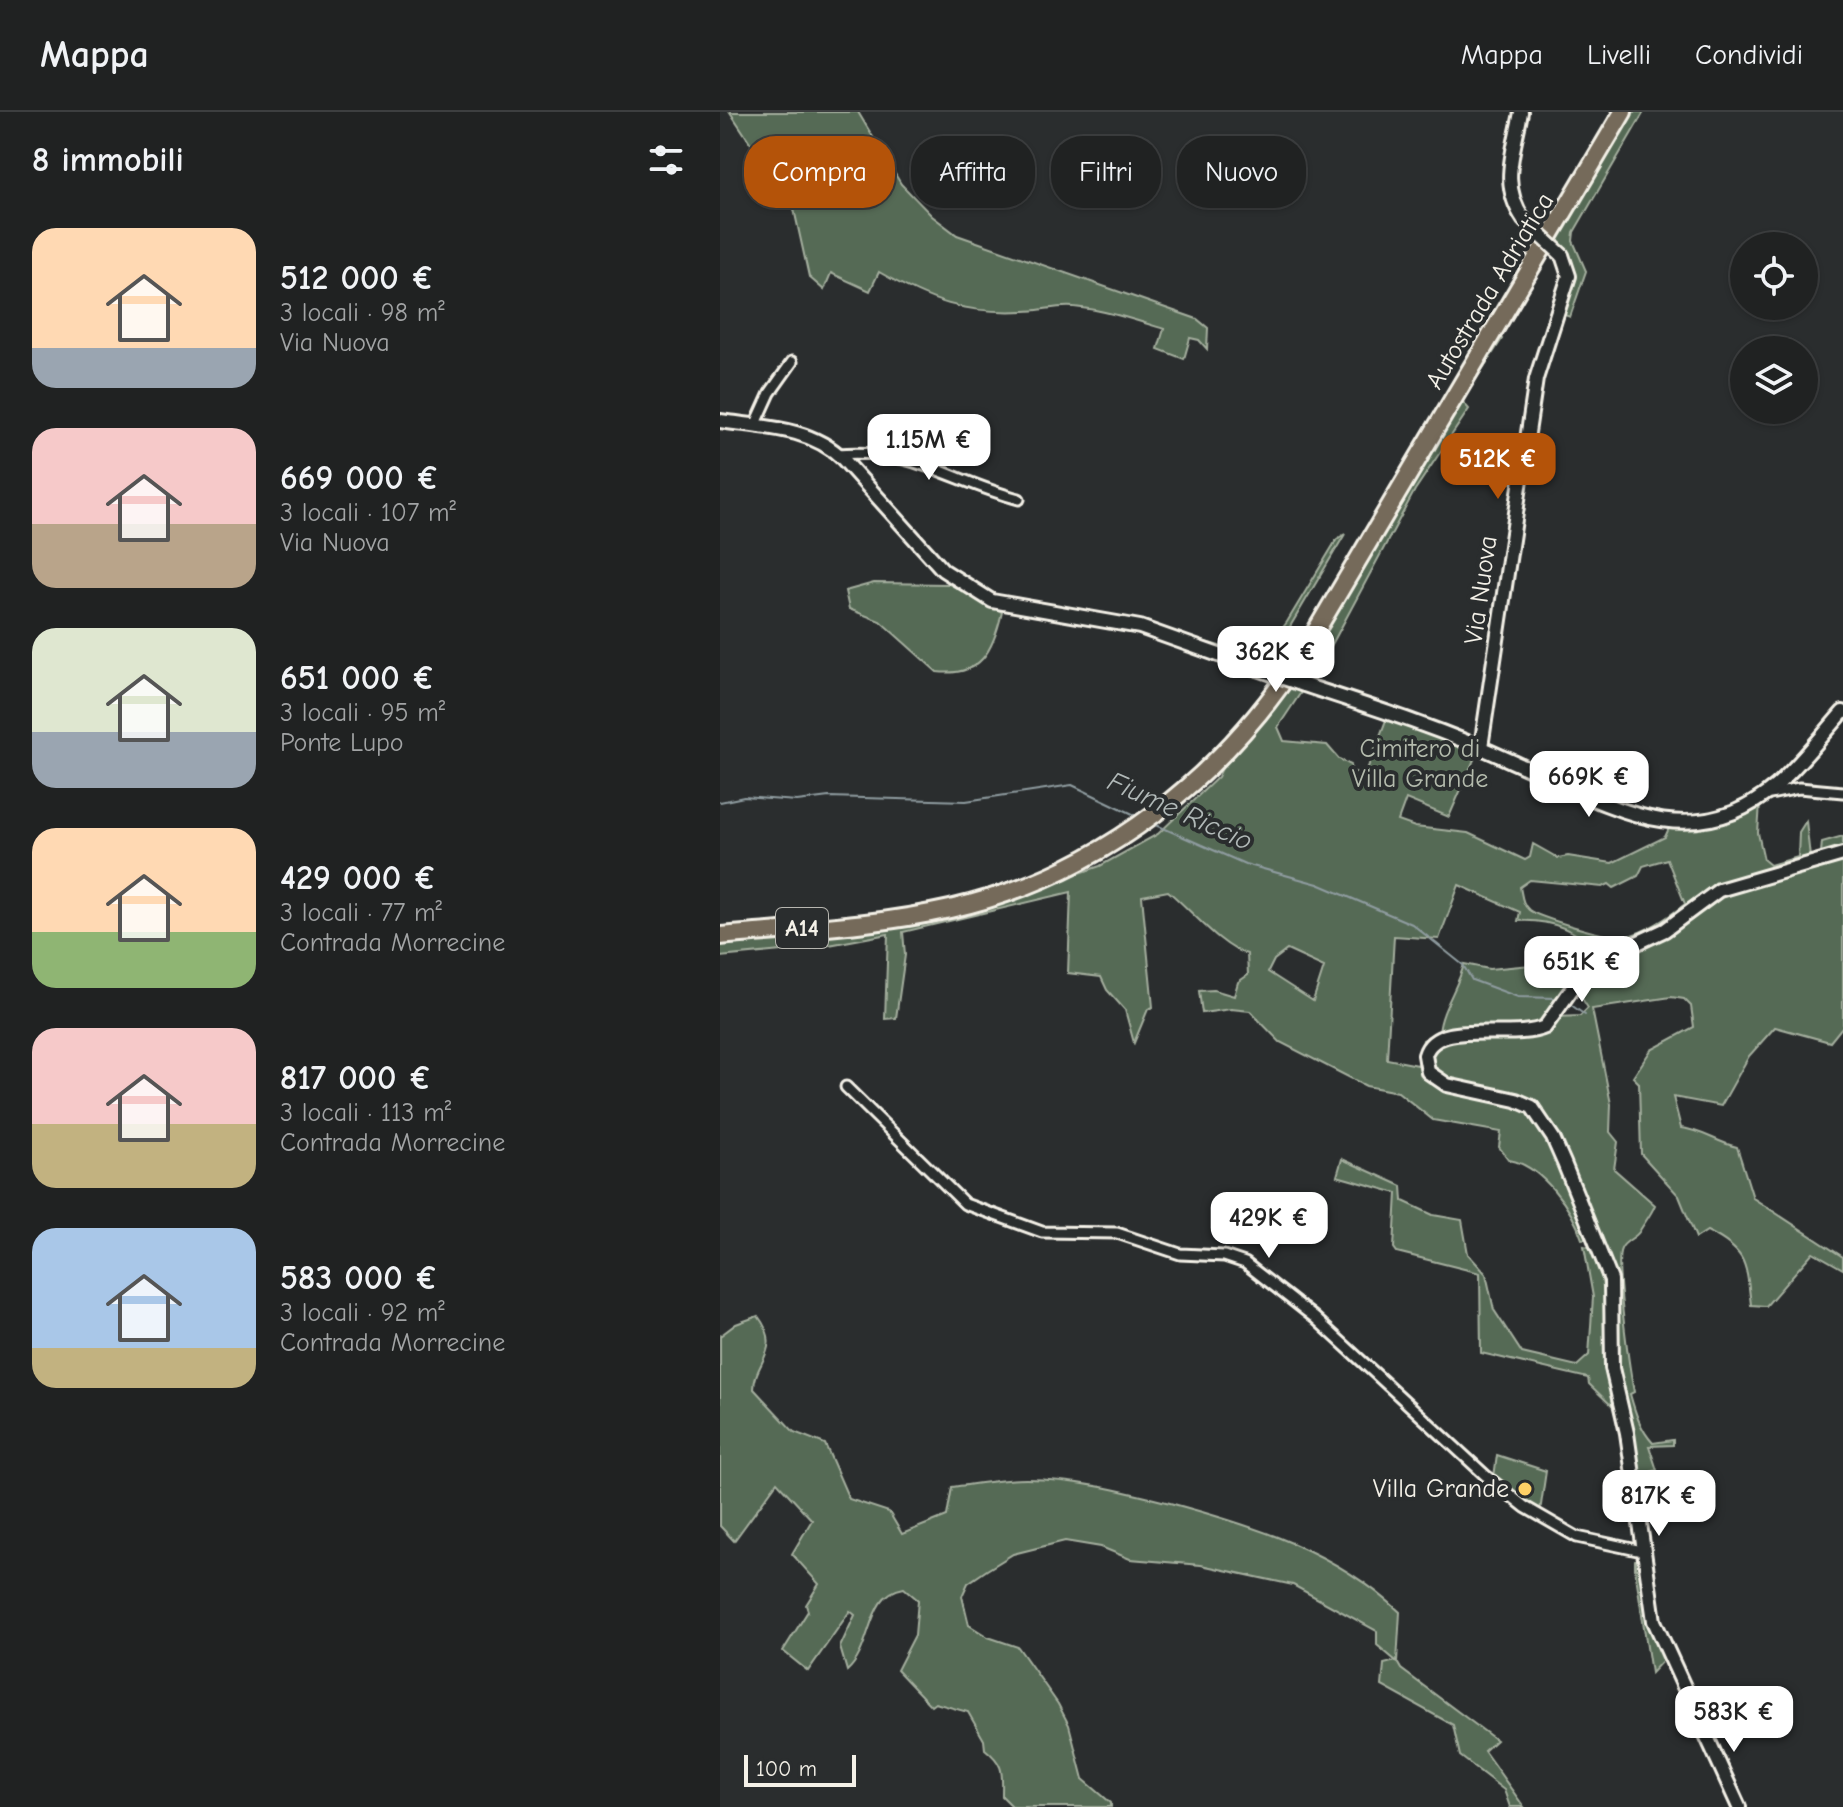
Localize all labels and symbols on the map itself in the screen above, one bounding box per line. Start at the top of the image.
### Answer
street label: Autostrada Adriatica [1419,187,1561,395]
pin: 1.15M € [855,414,1003,482]
pin: 512K € [1433,433,1563,501]
street label: Via Nuova [1459,534,1503,646]
pin: 362K € [1211,626,1341,694]
park label: Cimitero di Villa Grande [1352,734,1488,794]
pin: 669K € [1524,751,1654,819]
water label: Fiume Riccio [1103,765,1257,857]
road number: A14 [776,908,828,948]
pin: 651K € [1517,936,1647,1004]
pin: 429K € [1204,1192,1334,1260]
pin: 817K € [1594,1470,1724,1538]
place label: Villa Grande [1373,1474,1509,1504]
marker: Villa Grande [1516,1480,1534,1498]
pin: 583K € [1669,1686,1799,1754]
scale bar [744,1751,856,1787]

